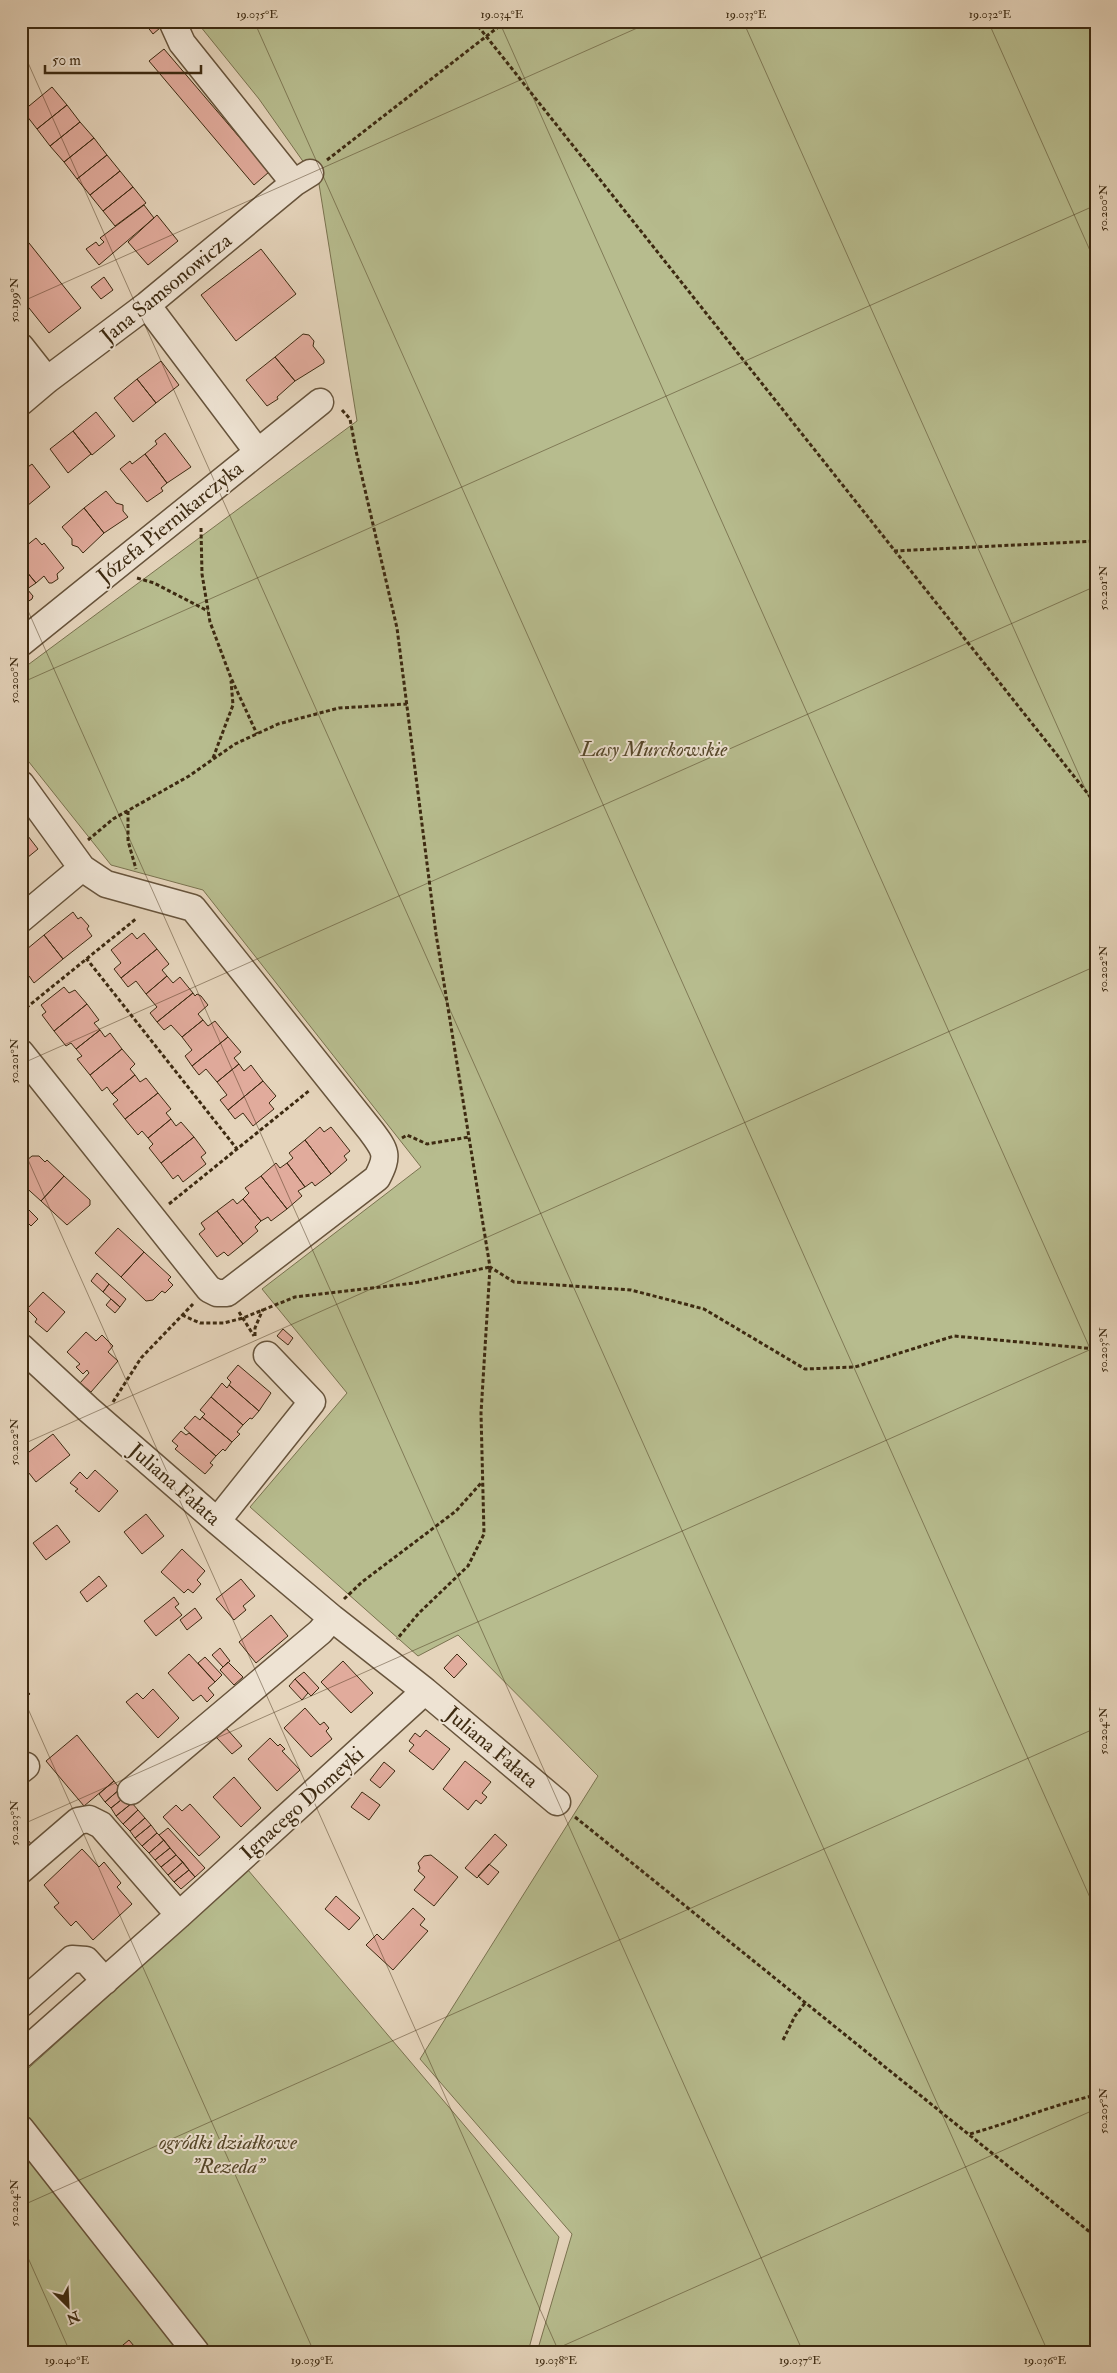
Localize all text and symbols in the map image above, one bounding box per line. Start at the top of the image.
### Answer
text: 19.035°E [236,7,278,22]
text: 19.034°E [481,7,524,22]
text: 19.033°E [726,7,767,22]
text: 19.032°E [969,7,1012,22]
scale bar [45,42,201,74]
text: 50 m [52,51,81,70]
text: 50.200°N [1096,184,1111,232]
street label: Jana Samsonowicza [95,227,238,350]
text: 50.199°N [7,277,22,323]
street label: Józefa Piernikarczyka [91,455,249,590]
text: 50.201°N [1096,565,1111,611]
text: 50.200°N [7,656,22,704]
park label: Lasy Murckowskie [580,736,728,763]
text: 50.202°N [1096,945,1111,992]
text: 50.201°N [7,1038,22,1084]
text: 50.203°N [1096,1327,1111,1373]
text: 50.202°N [7,1418,22,1465]
street label: Juliana Fałata [122,1436,226,1532]
street label: Juliana Fałata [439,1700,544,1794]
text: 50.204°N [1096,1707,1111,1755]
street label: Ignacego Domeyki [235,1740,370,1866]
text: 50.203°N [7,1800,22,1846]
text: 50.205°N [1096,2088,1111,2134]
park label: ogródki działkowe "Rezeda" [159,2129,298,2180]
text: 50.204°N [7,2179,22,2227]
north arrow [42,2280,92,2330]
text: N [63,2307,83,2328]
text: 19.040°E [45,2353,90,2368]
text: 19.039°E [291,2353,334,2368]
text: 19.038°E [535,2353,577,2368]
text: 19.037°E [779,2353,821,2368]
text: 19.036°E [1024,2353,1067,2368]

